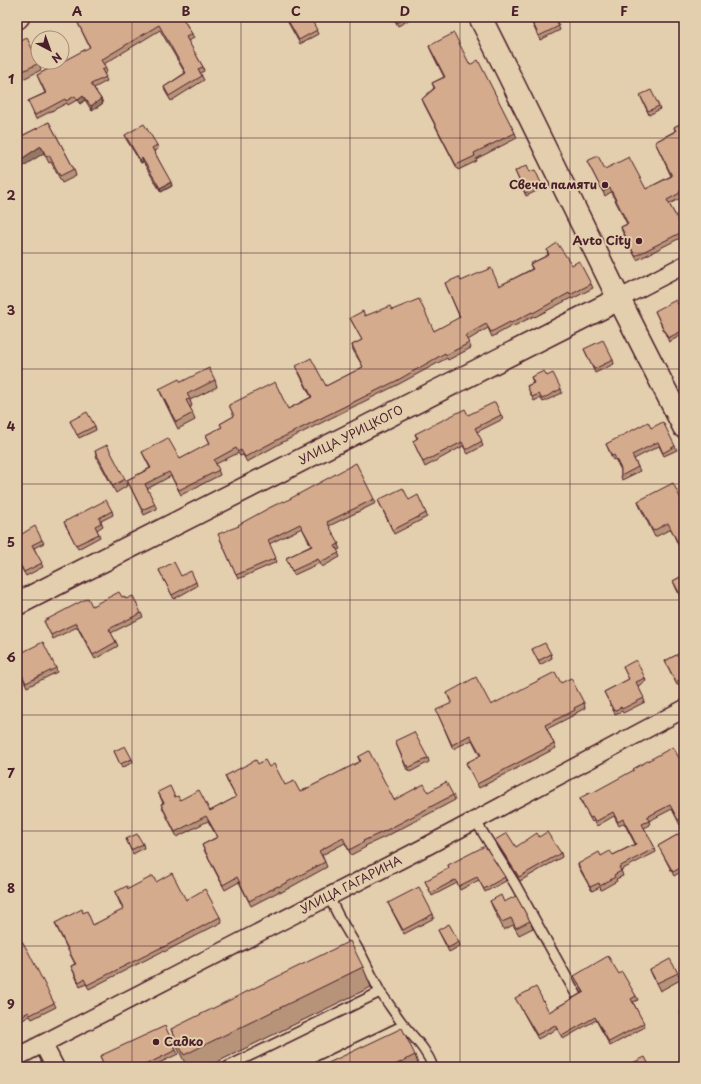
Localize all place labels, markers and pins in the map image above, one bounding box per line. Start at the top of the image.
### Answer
place label: Свеча памяти [509,175,597,193]
marker: Свеча памяти [600,180,610,190]
place label: Avto City [572,231,631,249]
marker: Avto City [634,236,644,246]
place label: Садко [164,1032,203,1050]
marker: Садко [151,1037,161,1047]

